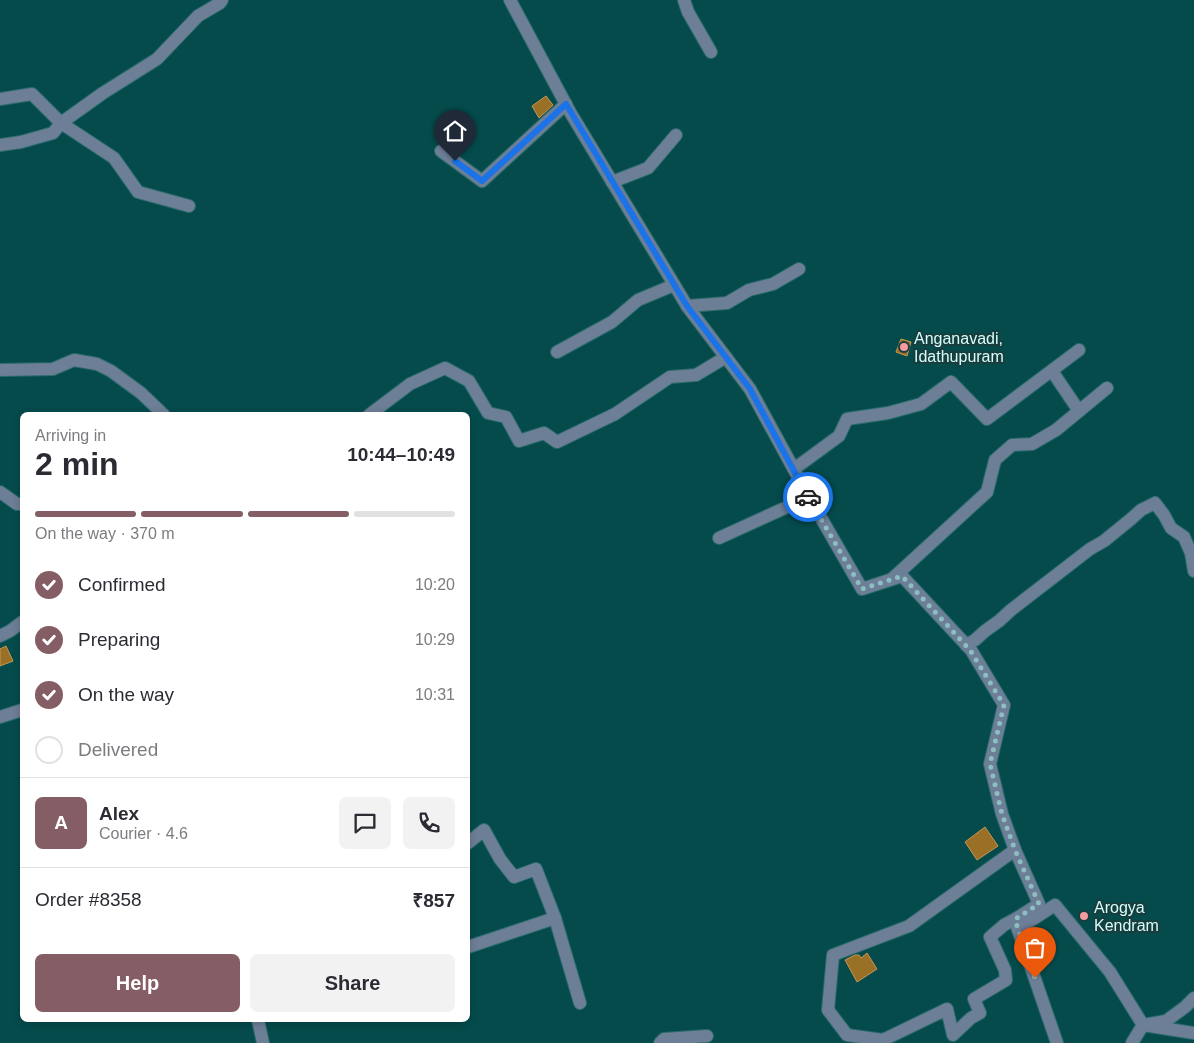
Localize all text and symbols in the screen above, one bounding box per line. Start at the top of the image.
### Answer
pin [434,110,476,161]
icon: home [441,117,469,145]
place label: Anganavadi, Idathupuram [914,330,1004,365]
marker: Anganavadi, Idathupuram [898,341,910,353]
text: Arriving in [35,427,106,444]
text: 10:44–10:49 [347,444,455,465]
text: 2 min [35,446,119,482]
courier [783,472,833,522]
icon: car [794,483,822,511]
text: On the way · 370 m [35,525,175,542]
icon: check [35,571,63,599]
text: Confirmed [78,574,166,595]
text: 10:20 [415,576,455,593]
icon: check [35,626,63,654]
text: Preparing [78,629,160,650]
text: 10:29 [415,631,455,648]
icon: check [35,681,63,709]
text: On the way [78,684,174,705]
text: 10:31 [415,686,455,703]
text: Delivered [78,739,158,760]
button: chat [339,797,391,849]
button: phone [403,797,455,849]
text: Alex [99,803,139,824]
text: A [54,812,68,833]
text: Courier · 4.6 [99,825,188,842]
text: Order #8358 [35,889,142,910]
text: ₹857 [412,890,455,911]
place label: Arogya Kendram [1094,899,1159,934]
marker: Arogya Kendram [1078,910,1090,922]
pin [1014,927,1056,978]
icon: bag [1021,934,1049,962]
button: Help [35,954,240,1012]
button: Share [250,954,455,1012]

